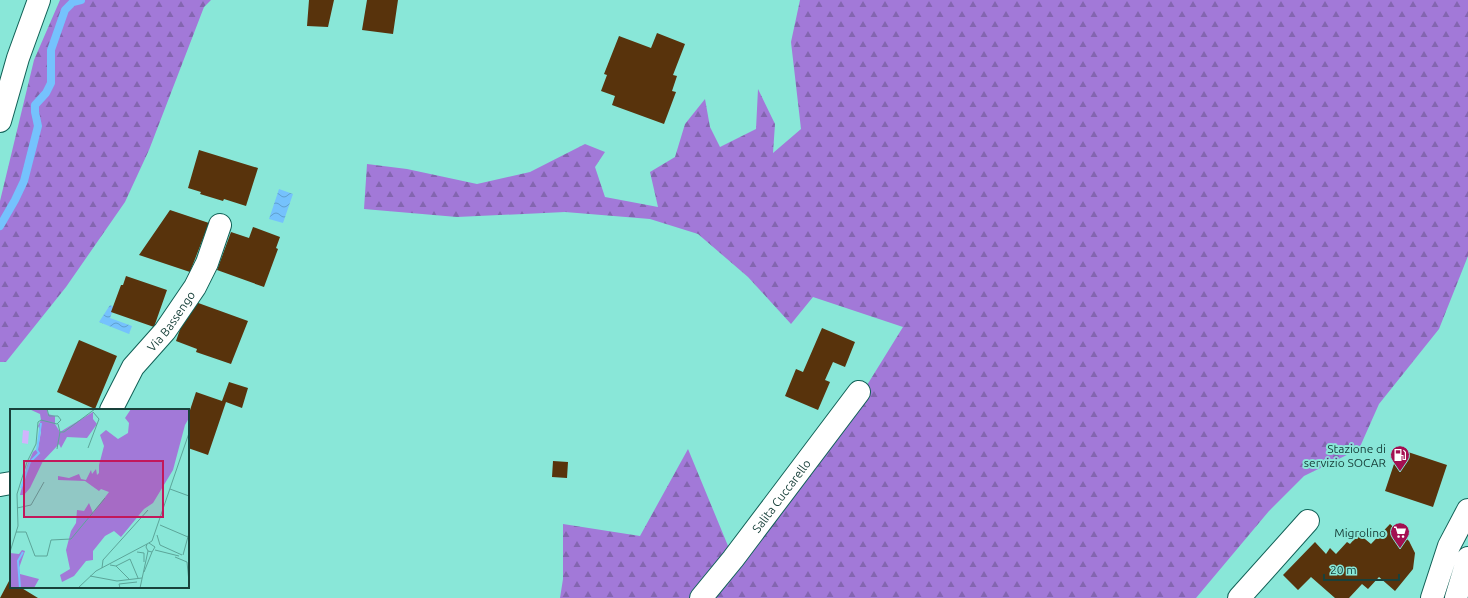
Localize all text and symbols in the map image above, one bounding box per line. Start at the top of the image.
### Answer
street label: Via Bassengo [144,288,197,353]
inset map [10,409,189,588]
place label: Stazione di servizio SOCAR [1304,442,1387,469]
fuel station icon: Stazione di servizio SOCAR [1389,444,1411,472]
street label: Salita Cuccarello [749,456,813,535]
supermarket icon: Migrolino [1389,521,1411,549]
place label: Migrolino [1334,526,1386,539]
scale bar [1324,556,1399,582]
text: 20 m [1330,563,1357,576]

